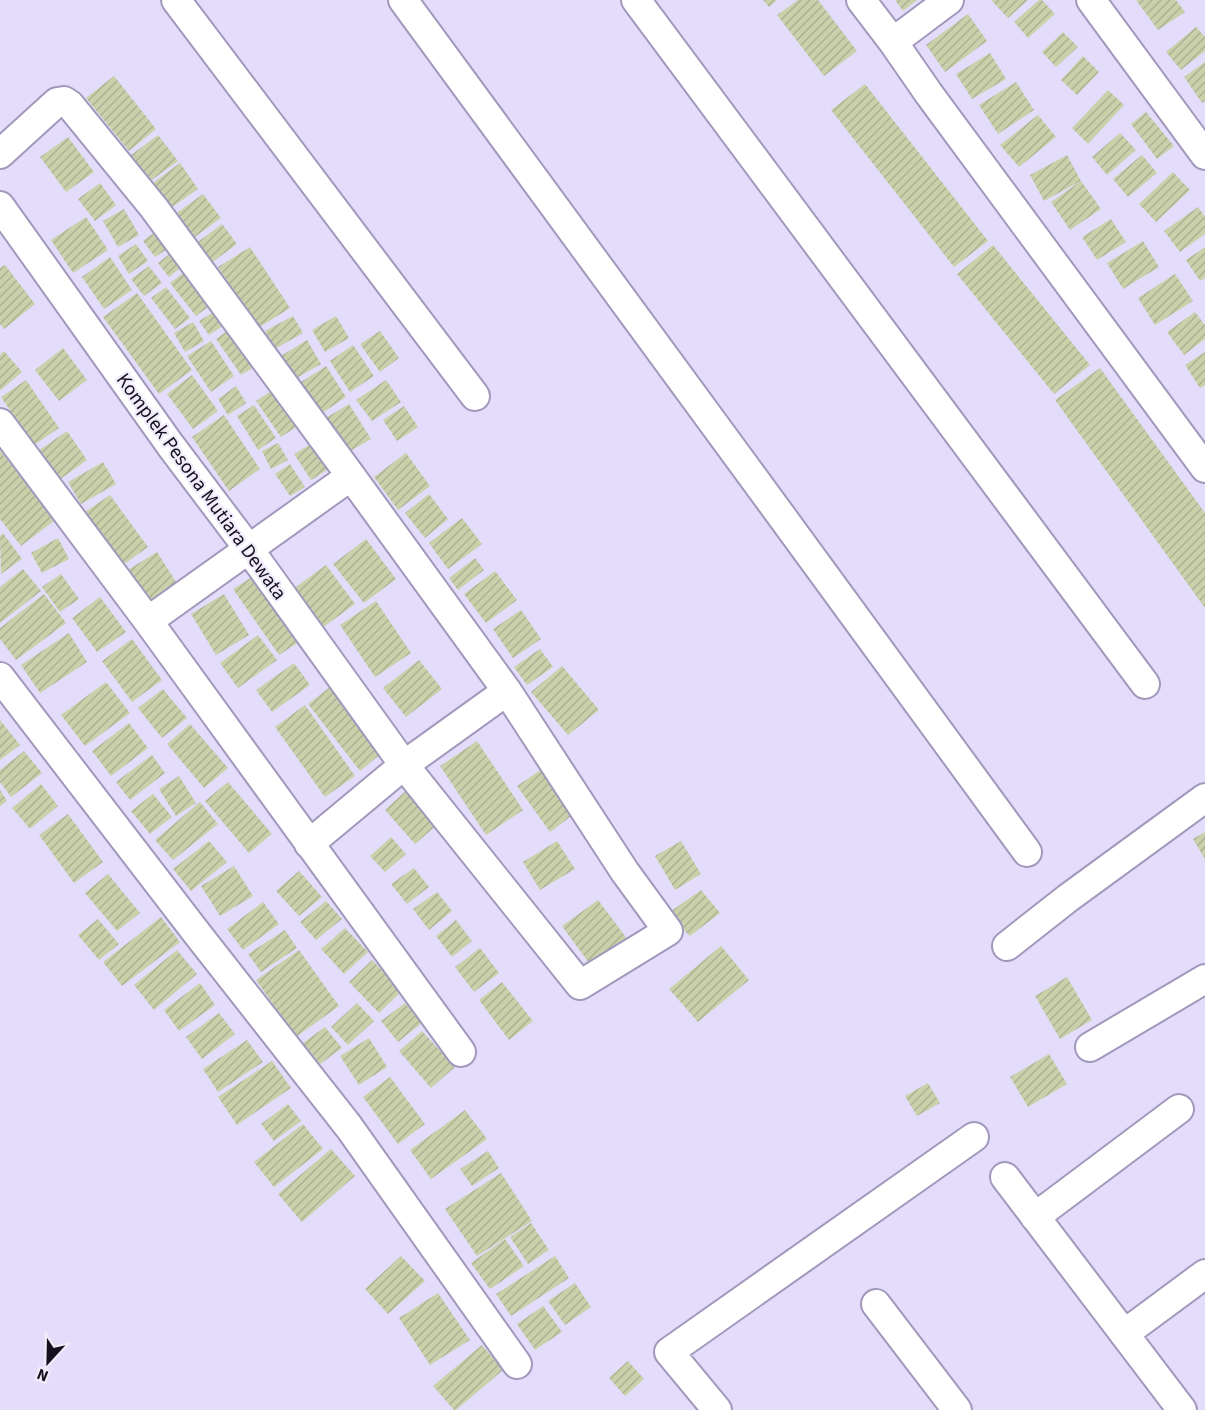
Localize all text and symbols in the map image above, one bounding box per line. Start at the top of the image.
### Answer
street label: Komplek Pesona Mutiara Dewata [109,367,293,606]
north arrow [18,1332,78,1392]
text: N [34,1363,52,1387]

